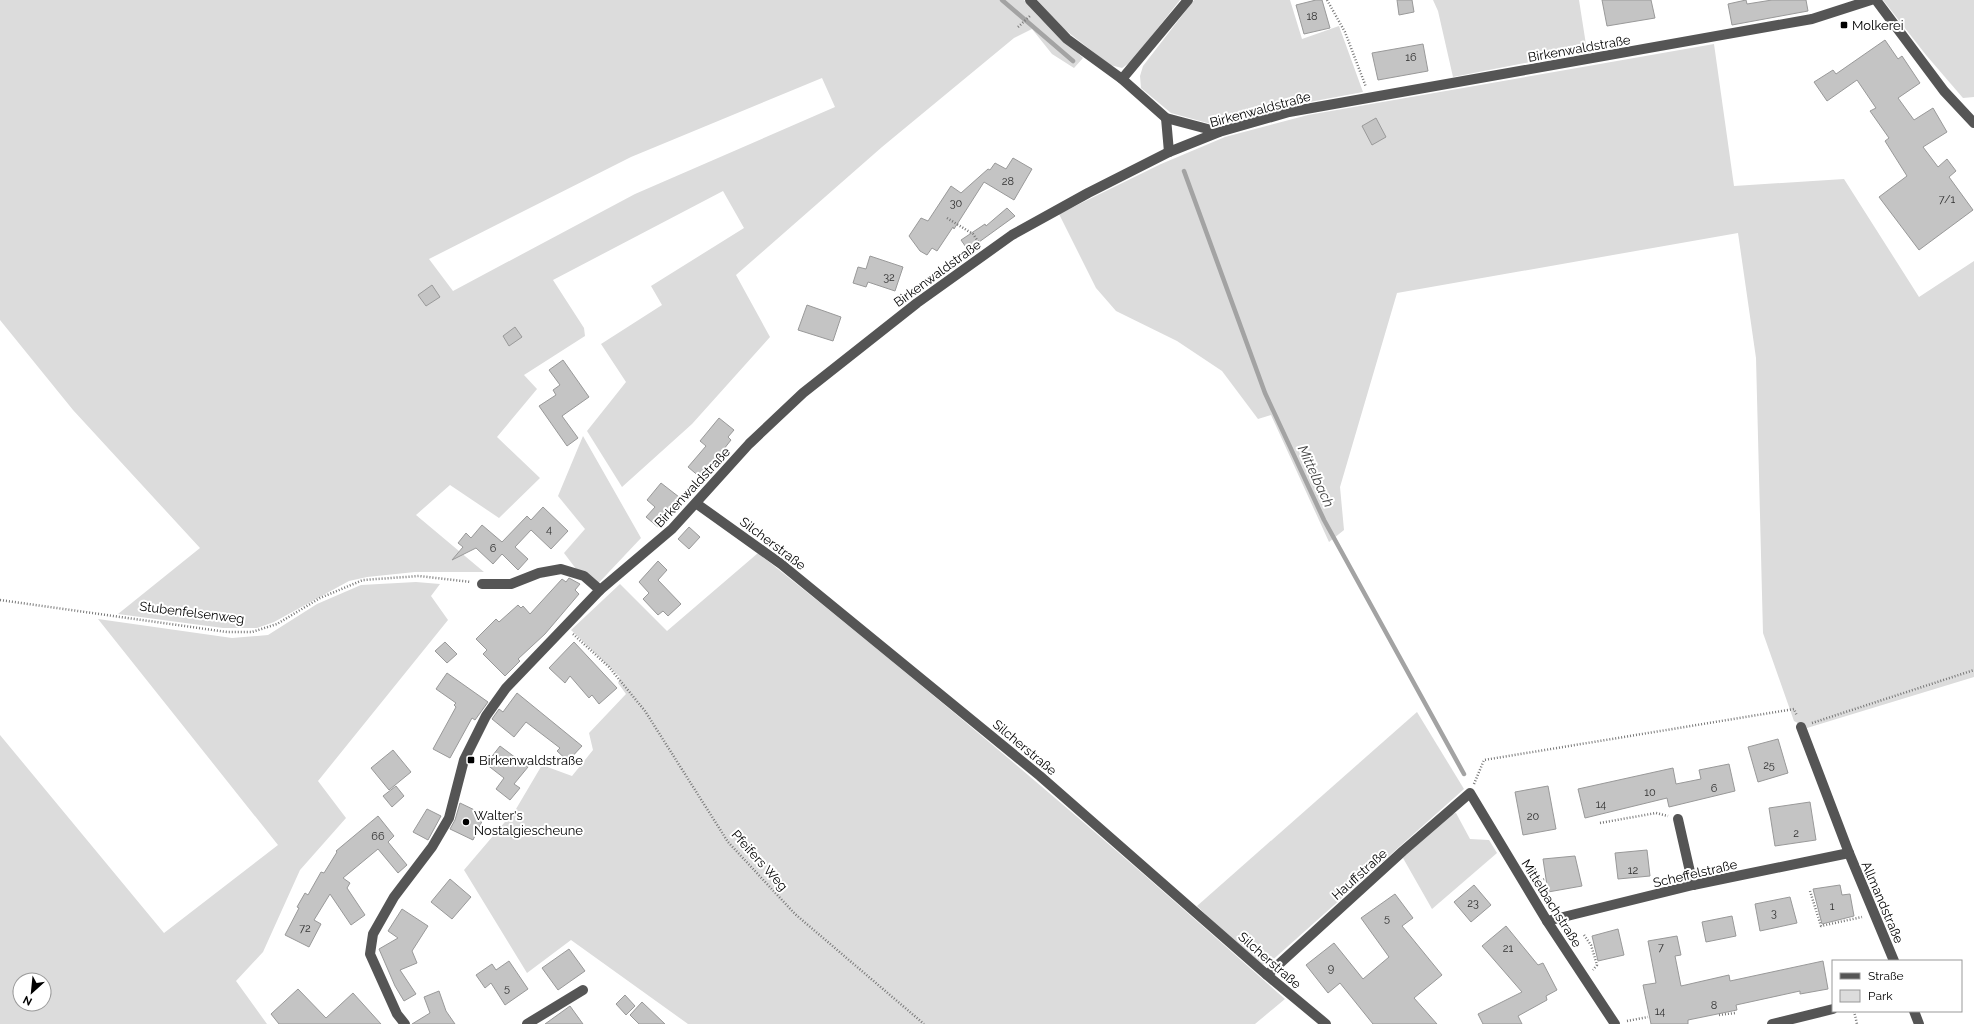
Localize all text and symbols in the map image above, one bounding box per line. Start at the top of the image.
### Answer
house number: 18 [1306,10,1318,23]
place label: Molkerei [1852,18,1904,33]
marker: Molkerei [1839,20,1849,30]
street label: Birkenwaldstraße [1527,32,1632,65]
house number: 16 [1405,51,1417,64]
street label: Birkenwaldstraße [1208,89,1313,130]
house number: 28 [1002,175,1014,188]
house number: 7/1 [1939,193,1955,206]
house number: 30 [950,197,963,210]
street label: Birkenwaldstraße [891,237,984,310]
house number: 32 [883,271,895,284]
water label: Mittelbach [1295,442,1337,510]
street label: Birkenwaldstraße [651,444,734,530]
street label: Silcherstraße [737,514,809,573]
house number: 4 [546,523,552,536]
house number: 6 [490,542,497,555]
street label: Stubenfelsenweg [139,599,245,626]
street label: Silcherstraße [990,716,1060,779]
place label: Birkenwaldstraße [479,753,583,768]
marker: Birkenwaldstraße [466,755,476,765]
house number: 25 [1763,759,1775,772]
house number: 6 [1711,782,1718,795]
house number: 10 [1644,786,1656,799]
house number: 14 [1596,798,1606,811]
place label: Walter's Nostalgiescheune [474,808,583,838]
house number: 20 [1527,810,1539,823]
marker: Walter's Nostalgiescheune [461,817,471,827]
street label: Pfeifers Weg [728,827,791,894]
house number: 2 [1793,827,1799,840]
house number: 66 [371,830,385,843]
street label: Hauffstraße [1329,845,1390,903]
street label: Scheffelstraße [1652,856,1739,890]
street label: Mittelbachstraße [1518,857,1585,950]
street label: Allmandstraße [1859,859,1907,946]
house number: 12 [1628,864,1638,877]
house number: 23 [1467,897,1479,910]
house number: 1 [1830,900,1835,913]
house number: 3 [1771,907,1777,920]
house number: 5 [1384,912,1390,925]
house number: 72 [299,922,311,935]
street label: Silcherstraße [1235,929,1304,992]
house number: 7 [1658,941,1664,954]
house number: 21 [1503,942,1514,955]
legend [1832,960,1962,1012]
house number: 9 [1328,962,1334,975]
text: Straße [1868,969,1904,983]
north arrow [12,972,52,1012]
house number: 5 [504,982,510,995]
text: Park [1868,989,1893,1003]
text: N [21,993,34,1008]
house number: 8 [1711,999,1717,1012]
house number: 14 [1655,1005,1665,1018]

